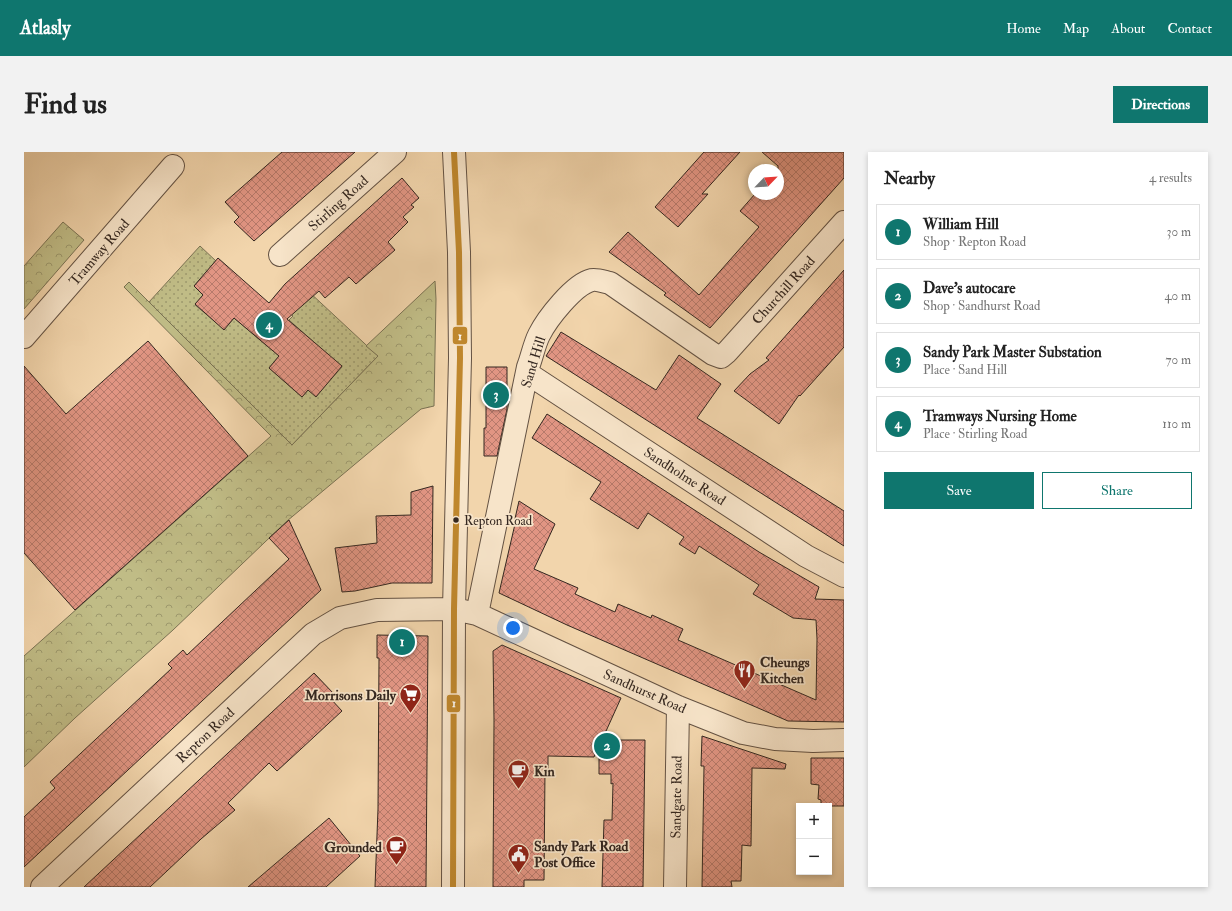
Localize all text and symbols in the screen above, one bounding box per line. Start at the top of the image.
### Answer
text: Atlasly [20,16,71,40]
text: Home [1006,20,1041,37]
text: Map [1063,20,1089,37]
text: About [1111,20,1145,37]
text: Contact [1167,20,1212,37]
button: Directions [1113,86,1208,123]
text: Find us [24,87,107,122]
north arrow [748,164,784,200]
text: Nearby [884,168,935,189]
text: 4 results [1149,170,1192,186]
street label: Stirling Road [305,172,372,235]
street label: Tramway Road [66,215,134,290]
text: William Hill [923,215,999,234]
text: 1 [896,224,900,240]
text: 30 m [1167,224,1191,240]
text: Shop · Repton Road [923,234,1026,250]
street label: Churchill Road [748,253,819,328]
text: Dave's autocare [923,279,1016,298]
text: 2 [895,288,901,304]
text: 40 m [1165,288,1191,304]
text: Shop · Sandhurst Road [923,298,1040,314]
pin: 4 [256,310,282,340]
line badge: 1 [452,326,468,345]
text: 1 [458,330,462,343]
street label: Sand Hill [518,334,549,390]
text: Sandy Park Master Substation [923,343,1102,362]
text: 3 [896,352,901,368]
text: 70 m [1166,352,1191,368]
text: Place · Sand Hill [923,362,1007,378]
pin: 3 [483,380,509,410]
text: Tramways Nursing Home [923,407,1077,426]
text: 4 [894,416,902,432]
text: 110 m [1162,416,1191,432]
text: Place · Stirling Road [923,426,1027,442]
street label: Sandholme Road [641,444,729,509]
button: Save [884,472,1034,509]
button: Share [1042,472,1192,509]
place label: Repton Road [464,513,533,530]
marker: Repton Road [451,515,461,525]
your location [503,618,523,638]
pin: 1 [389,627,415,657]
place label: Cheungs Kitchen [760,654,810,687]
restaurant icon: Cheungs Kitchen [731,657,757,690]
street label: Sandhurst Road [601,666,689,717]
supermarket icon: Morrisons Daily [398,682,424,715]
place label: Morrisons Daily [304,687,397,705]
line badge: 1 [446,694,461,713]
text: 1 [452,697,456,710]
street label: Repton Road [173,704,239,767]
pin: 2 [594,731,620,761]
street label: Sandgate Road [667,755,686,839]
cafe icon: Kin [506,758,532,791]
place label: Kin [534,763,556,780]
map controls [796,803,832,875]
button: + [796,803,832,839]
cafe icon: Grounded [384,834,410,867]
place label: Sandy Park Road Post Office [534,838,629,871]
place label: Grounded [324,839,382,856]
button: − [796,839,832,875]
public building icon: Sandy Park Road Post Office [505,841,531,874]

